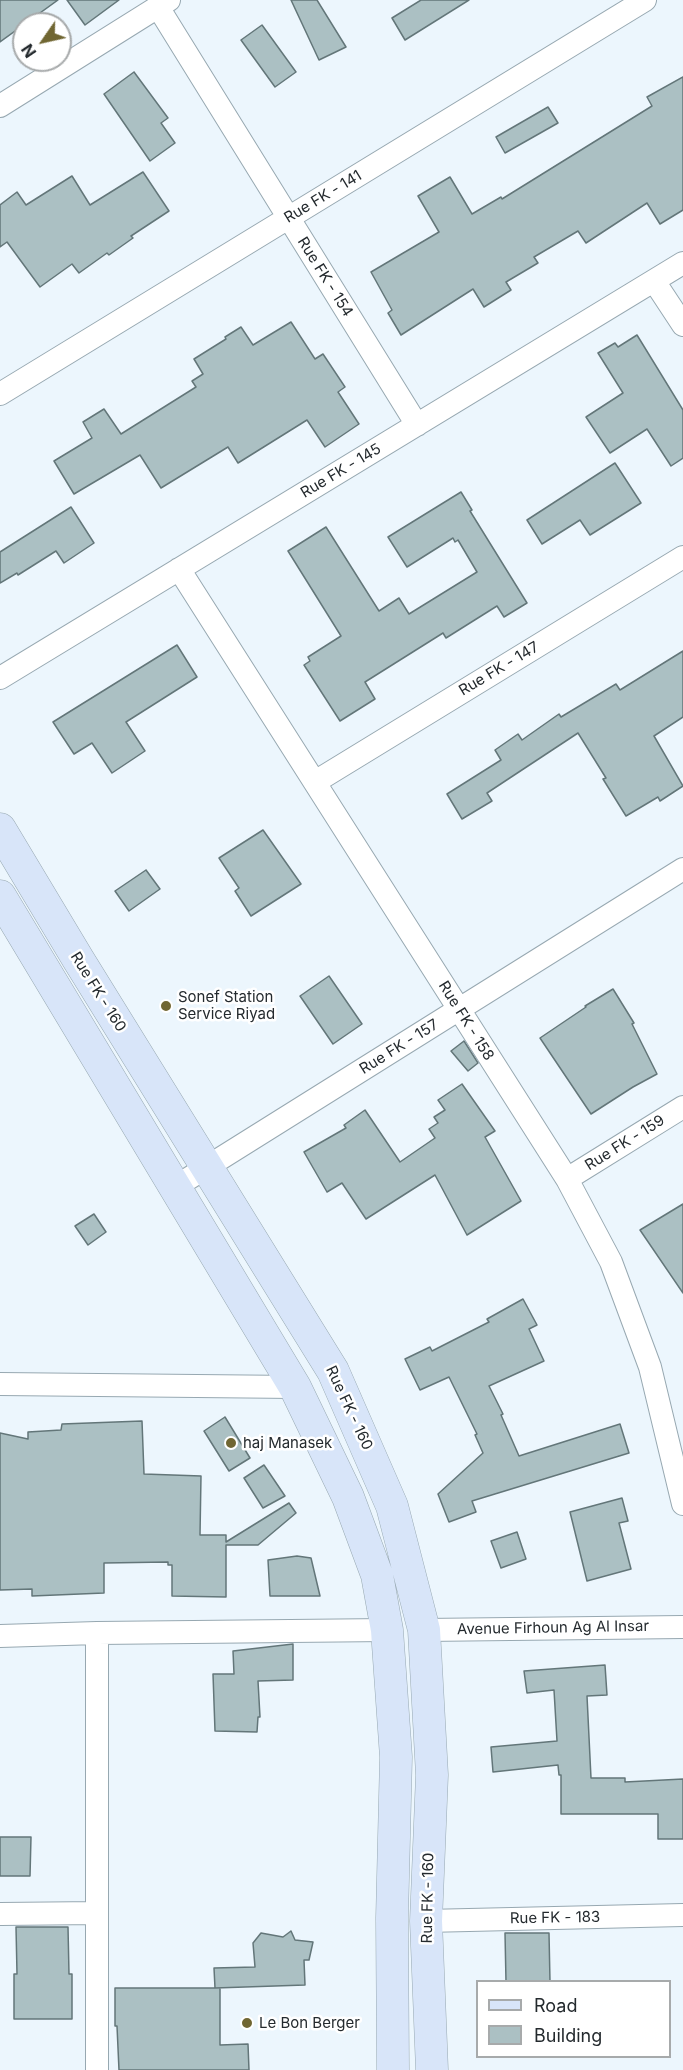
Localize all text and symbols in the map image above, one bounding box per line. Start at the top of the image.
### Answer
north arrow [12,12,72,72]
text: N [17,40,40,62]
street label: Rue FK - 141 [281,167,365,227]
street label: Rue FK - 154 [293,234,357,320]
street label: Rue FK - 145 [298,440,384,502]
street label: Rue FK - 147 [456,638,542,700]
street label: Rue FK - 160 [66,949,130,1035]
street label: Rue FK - 158 [434,978,498,1064]
place label: Sonef Station Service Riyad [178,988,275,1023]
marker: Sonef Station Service Riyad [159,999,173,1013]
street label: Rue FK - 157 [356,1016,442,1078]
street label: Rue FK - 159 [582,1111,668,1175]
street label: Rue FK - 160 [322,1363,376,1453]
place label: haj Manasek [243,1434,332,1452]
marker: haj Manasek [224,1436,238,1450]
street label: Avenue Firhoun Ag Al Insar [457,1617,649,1639]
street label: Rue FK - 160 [418,1853,438,1943]
street label: Rue FK - 183 [510,1908,600,1928]
legend [476,1980,671,2058]
text: Road [534,1995,577,2016]
place label: Le Bon Berger [259,2014,360,2032]
marker: Le Bon Berger [240,2016,254,2030]
text: Building [534,2025,602,2046]

